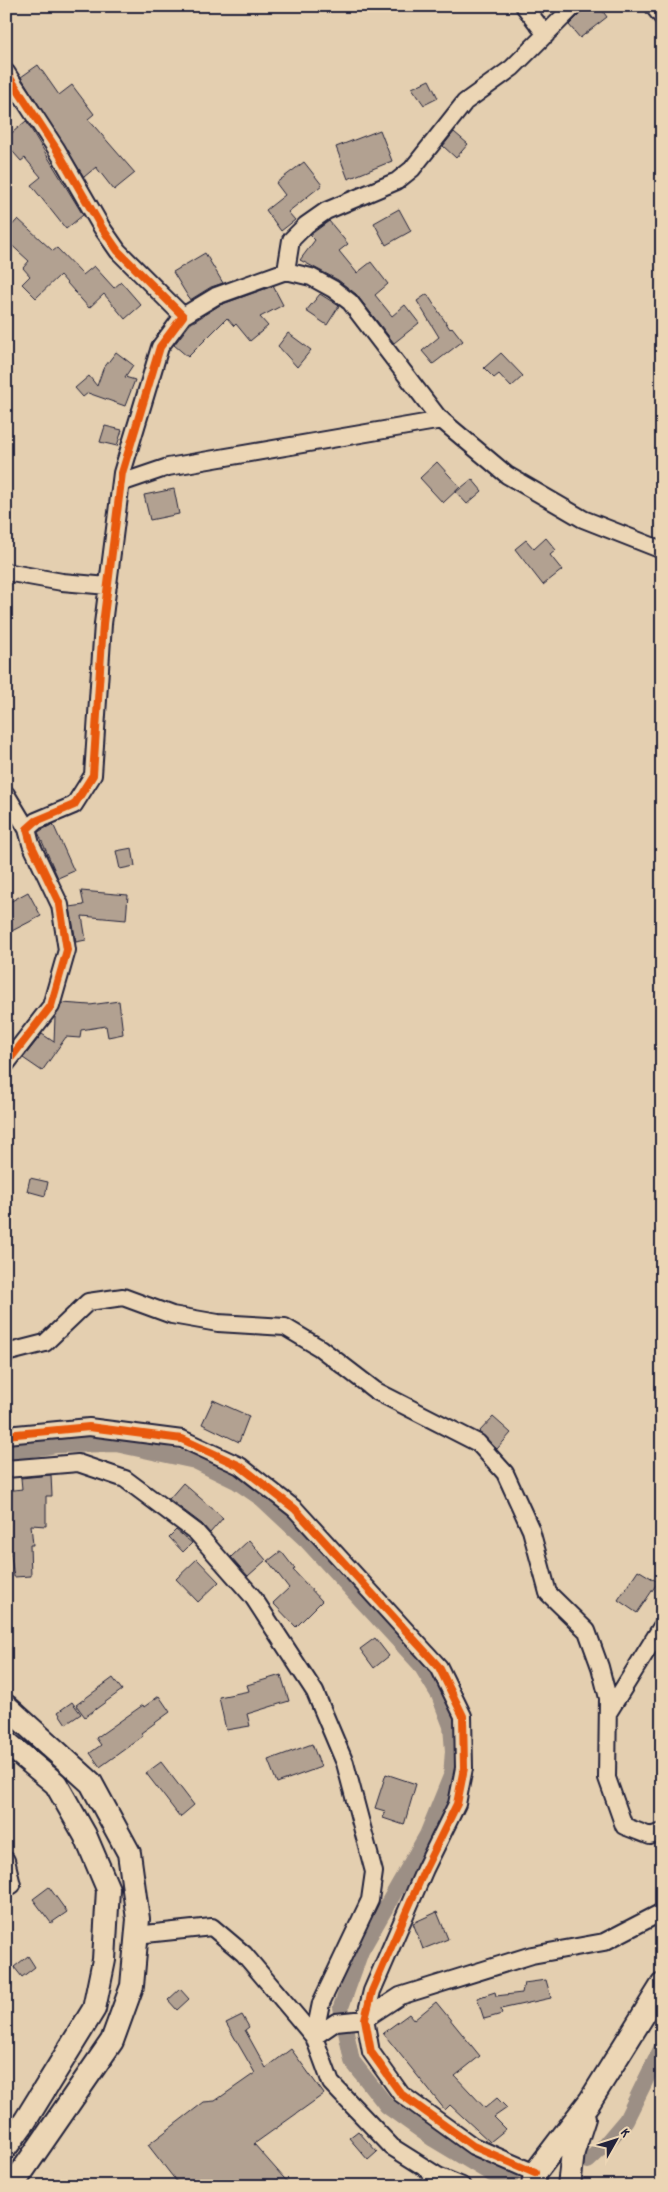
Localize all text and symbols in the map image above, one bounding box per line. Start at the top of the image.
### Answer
north arrow [590,2114,640,2164]
text: K [615,2124,635,2142]

